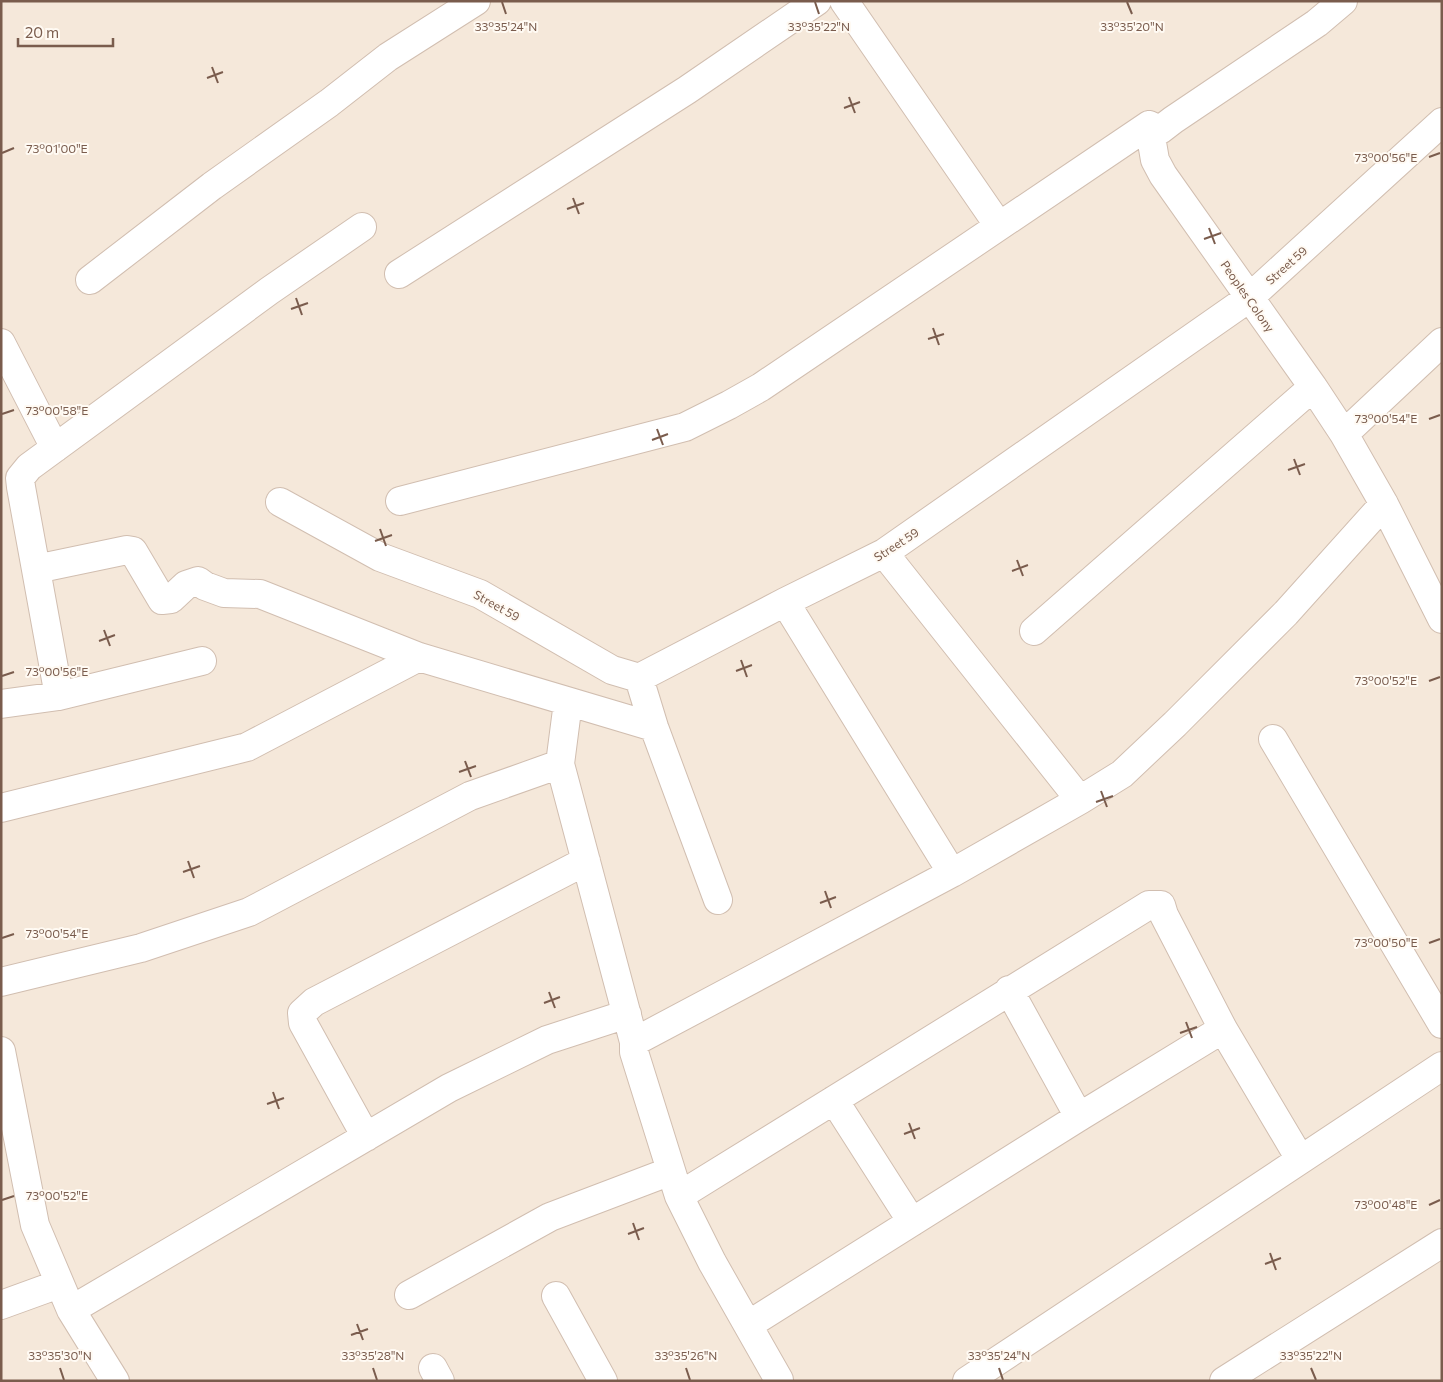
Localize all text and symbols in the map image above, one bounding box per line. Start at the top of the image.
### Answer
scale bar [18,15,112,47]
text: 33°35'24"N [475,19,537,33]
text: 33°35'22"N [788,19,850,33]
text: 33°35'20"N [1100,19,1164,33]
text: 20 m [25,23,59,41]
text: 73°01'00"E [26,141,88,155]
text: 73°00'56"E [1355,150,1417,164]
street label: Street 59 [1263,243,1309,287]
street label: Peoples Colony [1218,258,1278,334]
text: 73°00'58"E [26,403,88,417]
text: 73°00'54"E [1355,411,1417,425]
street label: Street 59 [871,524,921,564]
street label: Street 59 [472,587,522,623]
text: 73°00'56"E [26,664,88,678]
text: 73°00'52"E [1355,673,1417,687]
text: 73°00'54"E [26,926,88,940]
text: 73°00'50"E [1354,935,1418,949]
text: 73°00'52"E [26,1188,88,1202]
text: 73°00'48"E [1355,1197,1417,1211]
text: 33°35'30"N [28,1348,92,1362]
text: 33°35'28"N [342,1348,404,1362]
text: 33°35'26"N [655,1348,717,1362]
text: 33°35'24"N [968,1348,1030,1362]
text: 33°35'22"N [1280,1348,1342,1362]

